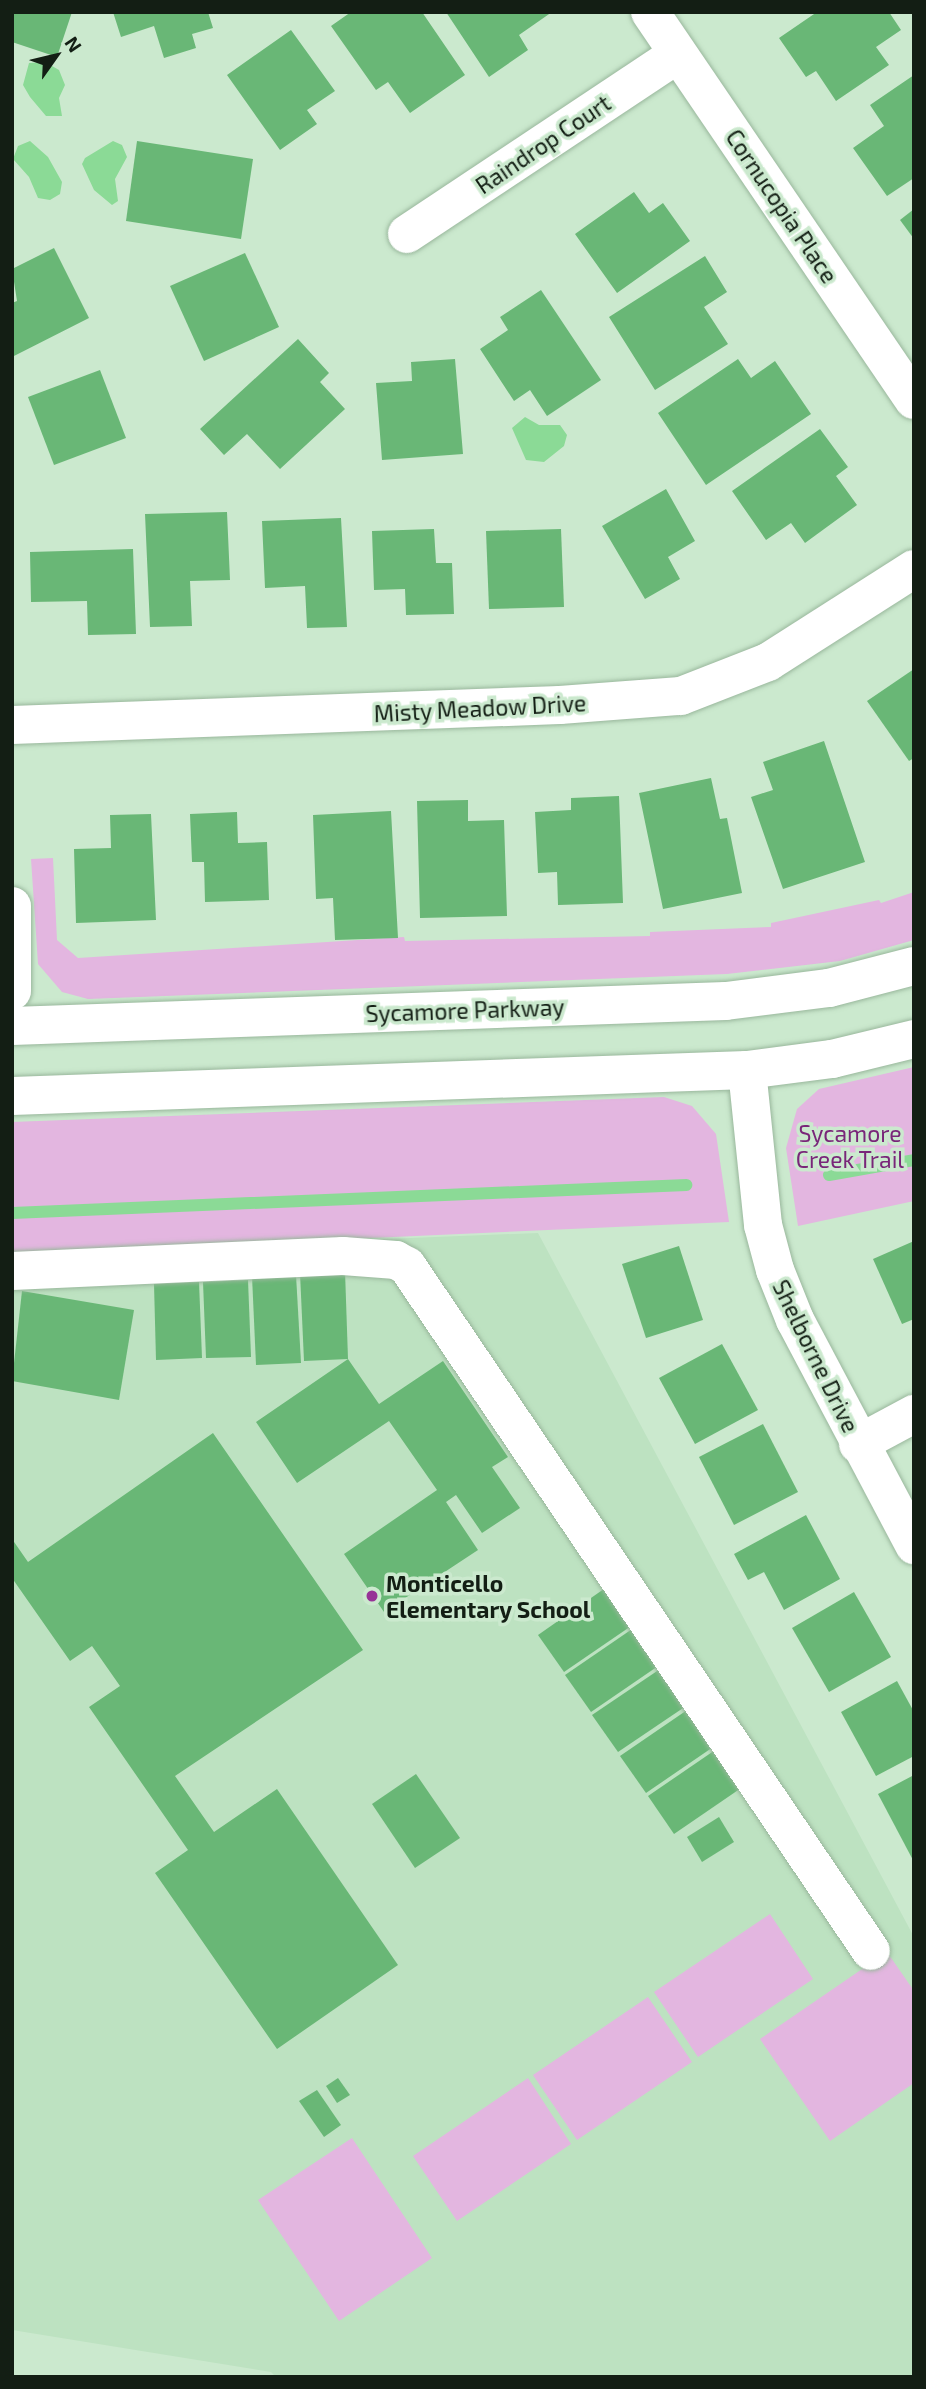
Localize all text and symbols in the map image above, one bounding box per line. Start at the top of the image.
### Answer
north arrow [21,21,91,91]
text: N [60,32,87,56]
street label: Raindrop Court [470,89,616,199]
street label: Cornucopia Place [720,124,844,288]
street label: Misty Meadow Drive [373,689,587,727]
street label: Sycamore Parkway [365,993,565,1027]
park label: Sycamore Creek Trail [795,1119,905,1173]
street label: Shelborne Drive [767,1275,865,1437]
place label: Monticello Elementary School [386,1569,591,1623]
marker: Monticello Elementary School [364,1588,380,1604]

